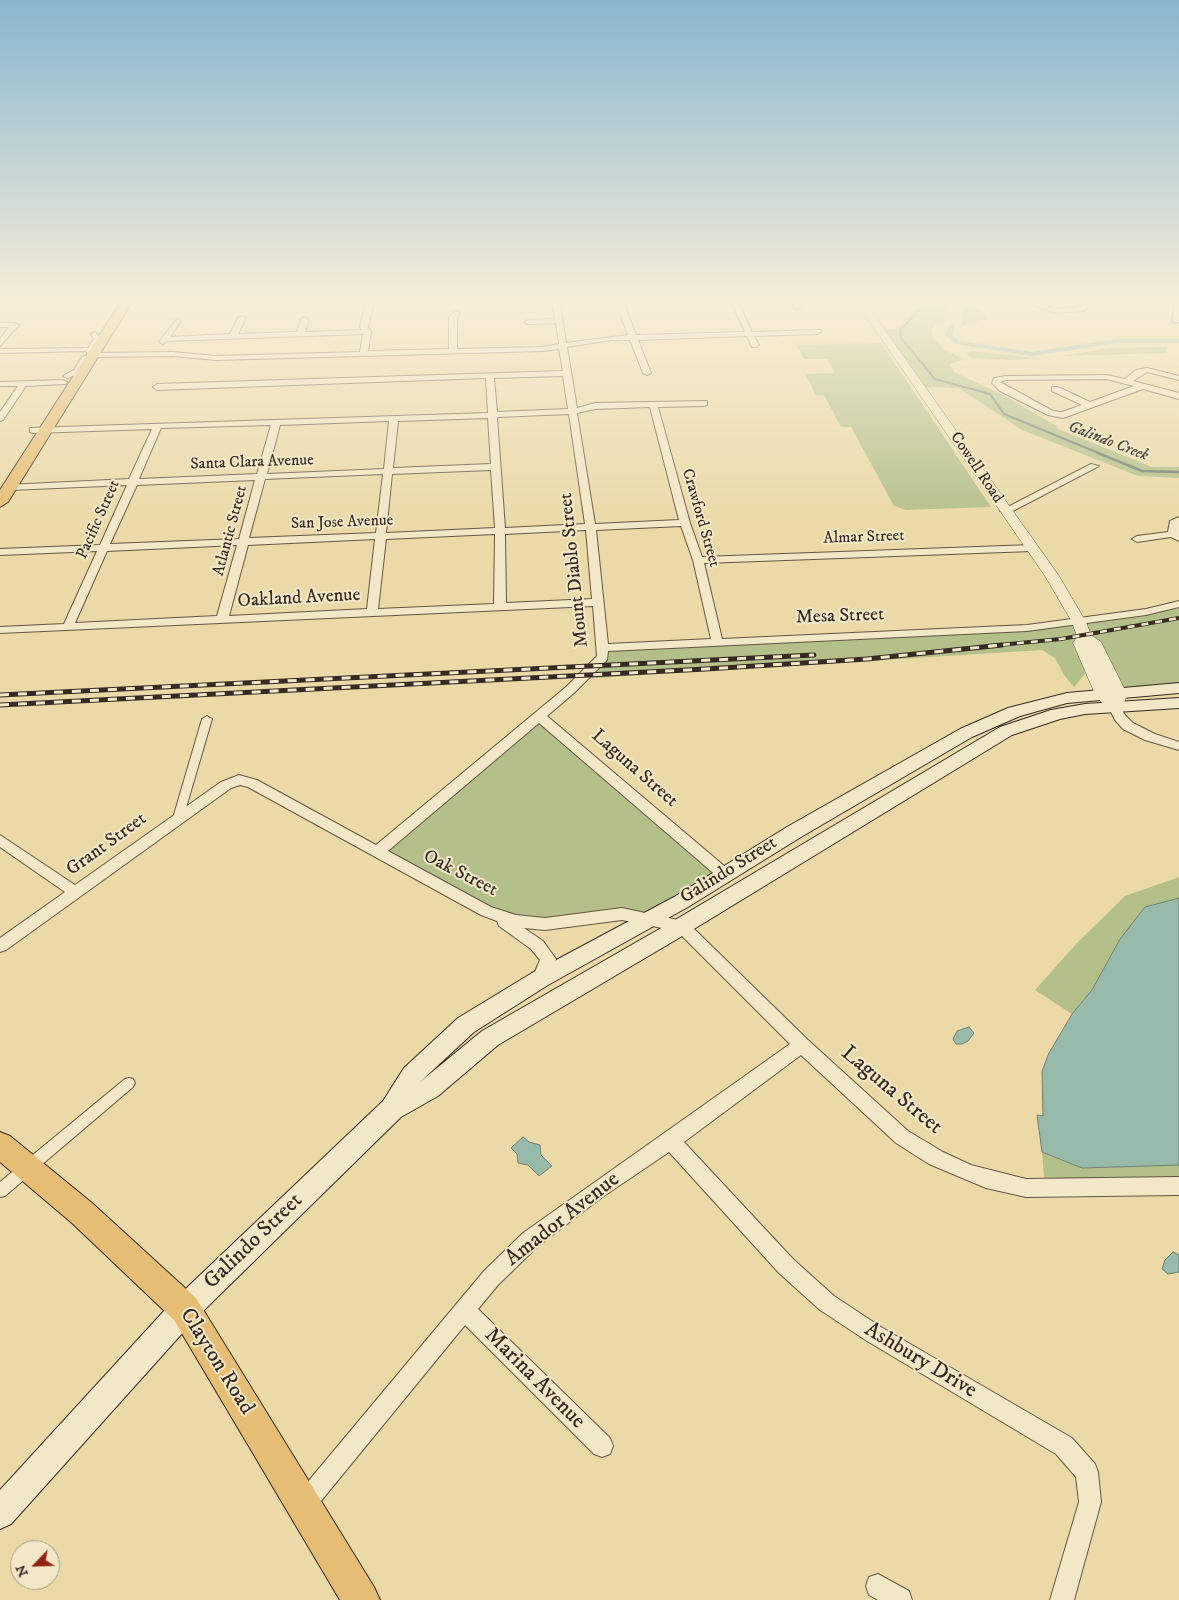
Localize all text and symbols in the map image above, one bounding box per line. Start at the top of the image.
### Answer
water label: Galindo Creek [1065,418,1151,466]
street label: Cowell Road [945,429,1007,507]
street label: Santa Clara Avenue [190,451,314,475]
street label: Crawford Street [677,467,723,569]
street label: Pacific Street [73,478,125,562]
street label: Atlantic Street [210,484,252,578]
street label: Mount Diablo Street [556,492,594,648]
street label: San Jose Avenue [291,512,393,534]
street label: Almar Street [823,527,905,549]
street label: Oakland Avenue [237,584,361,614]
street label: Mesa Street [795,604,885,630]
street label: Laguna Street [586,725,682,813]
street label: Grant Street [63,808,151,882]
street label: Galindo Street [677,832,781,910]
street label: Oak Street [419,846,501,902]
street label: Laguna Street [835,1041,947,1141]
street label: Amador Avenue [501,1167,625,1273]
street label: Galindo Street [199,1188,309,1296]
street label: Clayton Road [173,1304,259,1420]
street label: Ashbury Drive [859,1317,981,1405]
street label: Marina Avenue [478,1323,590,1435]
north arrow [10,1540,60,1590]
text: N [12,1562,33,1580]

